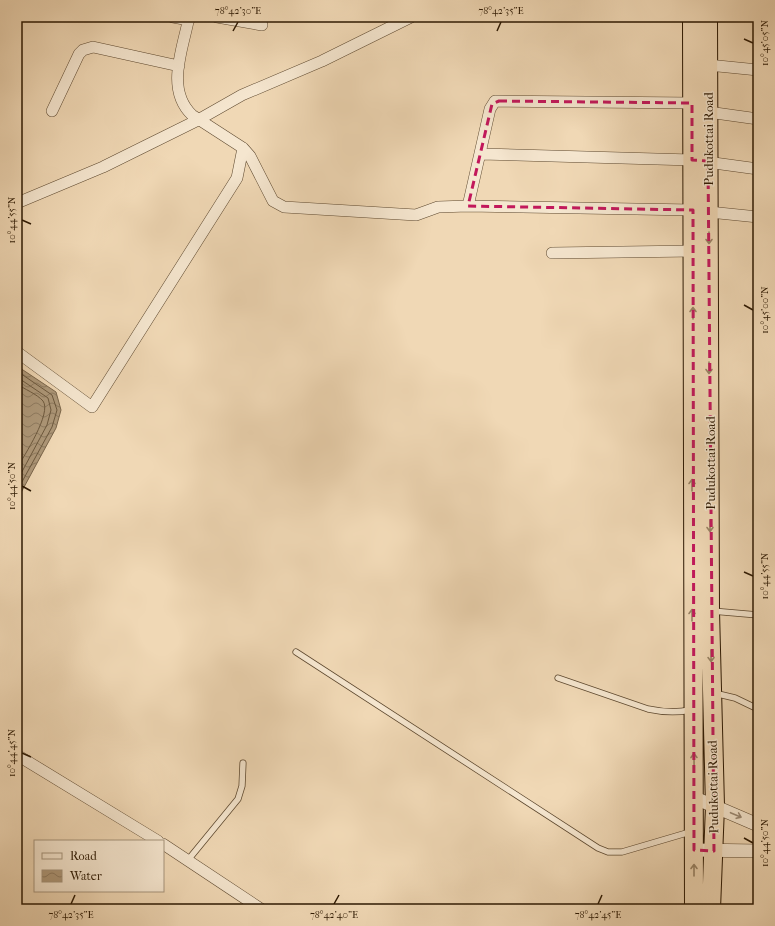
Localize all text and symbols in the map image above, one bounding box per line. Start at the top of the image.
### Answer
text: 78°42'30"E [215,5,261,17]
text: 78°42'35"E [478,5,524,17]
text: 10°45'05"N [759,20,771,66]
street label: Pudukottai Road [701,91,716,186]
text: 10°44'55"N [6,196,18,243]
one-way arrow [705,231,713,244]
text: 10°45'00"N [759,286,771,334]
one-way arrow [689,307,697,320]
one-way arrow [705,361,713,374]
street label: Pudukottai Road [703,415,718,510]
text: 10°44'50"N [6,462,18,510]
one-way arrow [688,479,696,492]
one-way arrow [706,519,714,532]
text: 10°44'55"N [759,552,771,599]
one-way arrow [688,609,696,622]
one-way arrow [707,649,715,662]
text: 10°44'45"N [6,729,18,777]
street label: Pudukottai Road [705,739,721,834]
one-way arrow [690,753,698,766]
one-way arrow [730,812,742,820]
text: 10°44'50"N [759,819,771,867]
legend [34,840,164,892]
text: Road [70,849,97,863]
one-way arrow [690,864,698,877]
text: Water [69,869,103,883]
text: 78°42'35"E [48,909,94,921]
text: 78°42'40"E [310,909,358,921]
text: 78°42'45"E [575,909,621,921]

